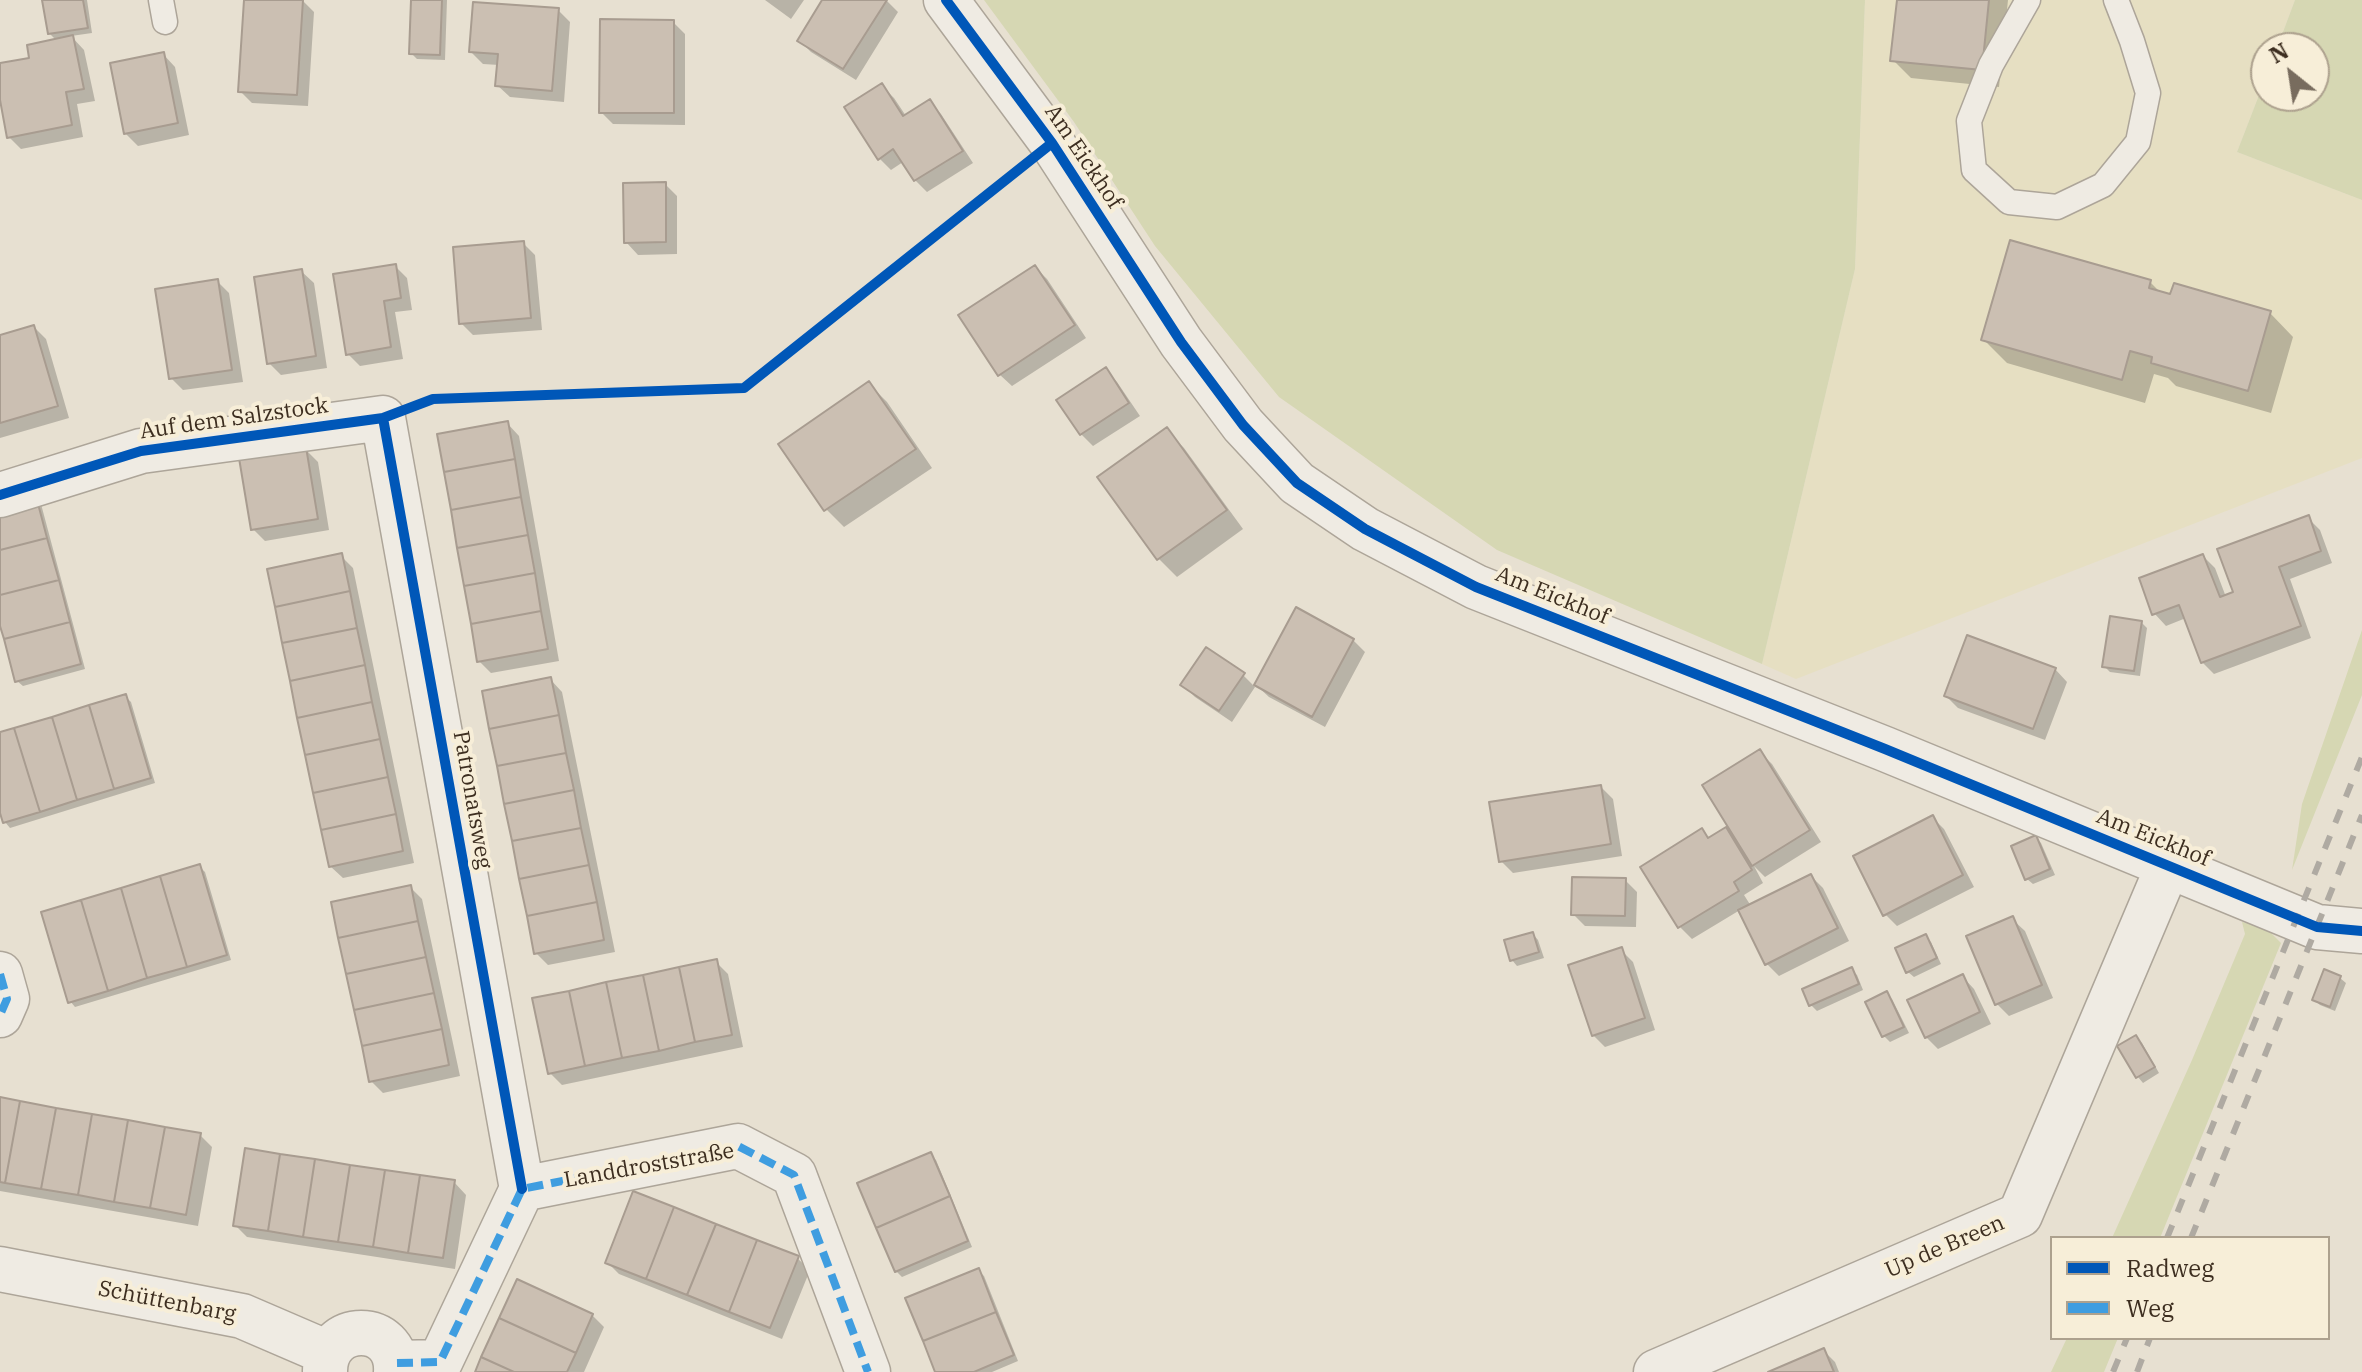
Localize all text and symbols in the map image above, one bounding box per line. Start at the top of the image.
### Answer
north arrow [2250,32,2330,112]
text: N [2264,36,2294,69]
street label: Am Eickhof [1039,100,1127,214]
street label: Auf dem Salzstock [138,393,330,445]
street label: Am Eickhof [1491,561,1613,631]
street label: Patronatsweg [447,729,497,871]
street label: Am Eickhof [2092,803,2214,873]
street label: Landdroststraße [562,1138,736,1194]
street label: Up de Breen [1881,1210,2009,1284]
legend [2050,1236,2330,1340]
text: Radweg [2126,1252,2214,1284]
street label: Schüttenbarg [96,1276,238,1328]
text: Weg [2126,1292,2174,1324]

